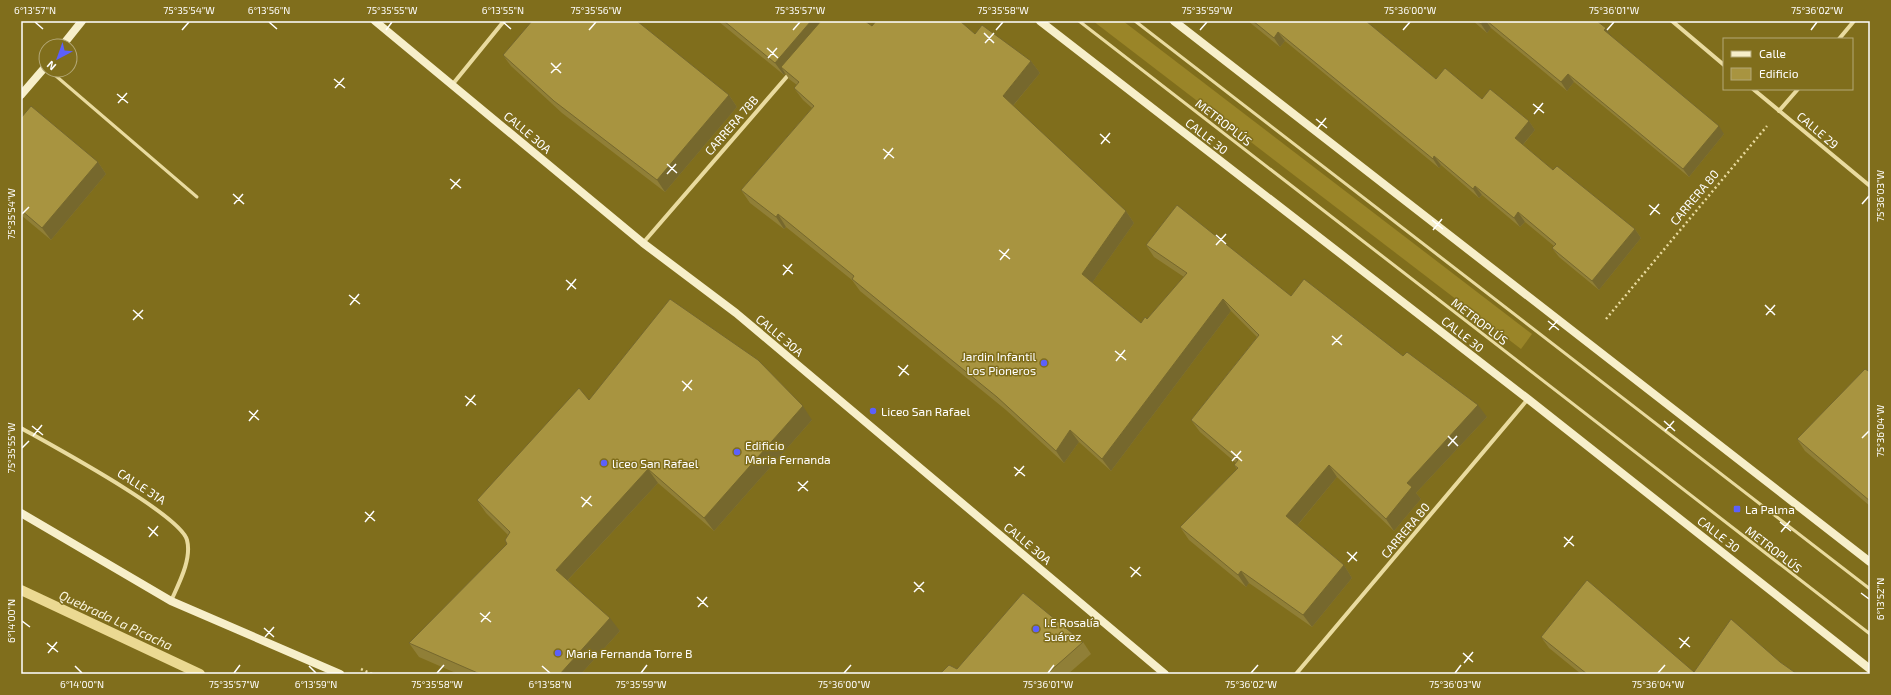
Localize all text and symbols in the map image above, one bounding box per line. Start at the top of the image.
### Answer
text: 6°13'57"N [14,4,56,16]
text: 75°35'54"W [163,4,215,16]
text: 6°13'56"N [248,4,290,16]
text: 75°35'55"W [367,4,418,16]
text: 6°13'55"N [482,4,524,16]
text: 75°35'56"W [570,4,622,16]
text: 75°35'57"W [775,4,826,16]
text: 75°35'58"W [977,4,1029,16]
text: 75°35'59"W [1181,4,1233,16]
text: 75°36'00"W [1384,4,1437,16]
text: 75°36'01"W [1589,4,1640,16]
text: 75°36'02"W [1791,4,1844,16]
north arrow [38,38,78,78]
legend [1723,38,1853,90]
text: Calle [1759,46,1786,60]
text: N [44,58,58,73]
text: Edificio [1759,66,1799,80]
street label: CARRERA 78B [701,92,761,158]
street label: METROPLÚS [1193,96,1255,148]
street label: CALLE 30A [502,108,555,156]
street label: CALLE 29 [1794,109,1842,151]
street label: CALLE 30 [1183,115,1231,157]
street label: CARRERA 80 [1667,167,1721,227]
text: 75°36'03"W [1874,169,1886,222]
text: 75°35'54"W [5,188,17,240]
street label: METROPLÚS [1449,295,1511,347]
street label: CALLE 30A [754,311,807,359]
street label: CALLE 30 [1439,313,1487,355]
place label: Jardin Infantil Los Pioneros [962,349,1036,377]
marker: Jardin Infantil Los Pioneros [1039,358,1049,368]
place label: Liceo San Rafael [881,404,970,418]
text: 75°36'04"W [1874,404,1886,457]
marker: Liceo San Rafael [868,406,878,416]
text: 75°35'55"W [5,422,17,473]
place label: Edificio Maria Fernanda [745,438,831,466]
marker: Edificio Maria Fernanda [732,447,742,457]
place label: liceo San Rafael [612,456,699,470]
marker: liceo San Rafael [599,458,609,468]
street label: CALLE 31A [115,465,169,507]
street label: CARRERA 80 [1378,500,1432,560]
place label: La Palma [1745,502,1795,516]
marker: La Palma [1732,504,1742,514]
street label: CALLE 30 [1695,513,1743,555]
street label: CALLE 30A [1002,519,1055,567]
street label: METROPLÚS [1743,523,1805,575]
text: 6°13'52"N [1874,578,1886,620]
water label: Quebrada La Picacha [57,587,175,653]
text: 6°14'00"N [5,599,17,643]
place label: I.E Rosalía Suárez [1044,615,1099,643]
marker: I.E Rosalía Suárez [1031,624,1041,634]
place label: Maria Fernanda Torre B [566,646,693,660]
marker: Maria Fernanda Torre B [553,648,563,658]
text: 6°14'00"N [60,678,104,690]
text: 75°35'57"W [209,678,260,690]
text: 6°13'59"N [295,678,337,690]
text: 75°35'58"W [411,678,463,690]
text: 6°13'58"N [529,678,572,690]
text: 75°35'59"W [615,678,667,690]
text: 75°36'00"W [818,678,871,690]
text: 75°36'01"W [1023,678,1074,690]
text: 75°36'02"W [1225,678,1278,690]
text: 75°36'03"W [1429,678,1482,690]
text: 75°36'04"W [1632,678,1685,690]

